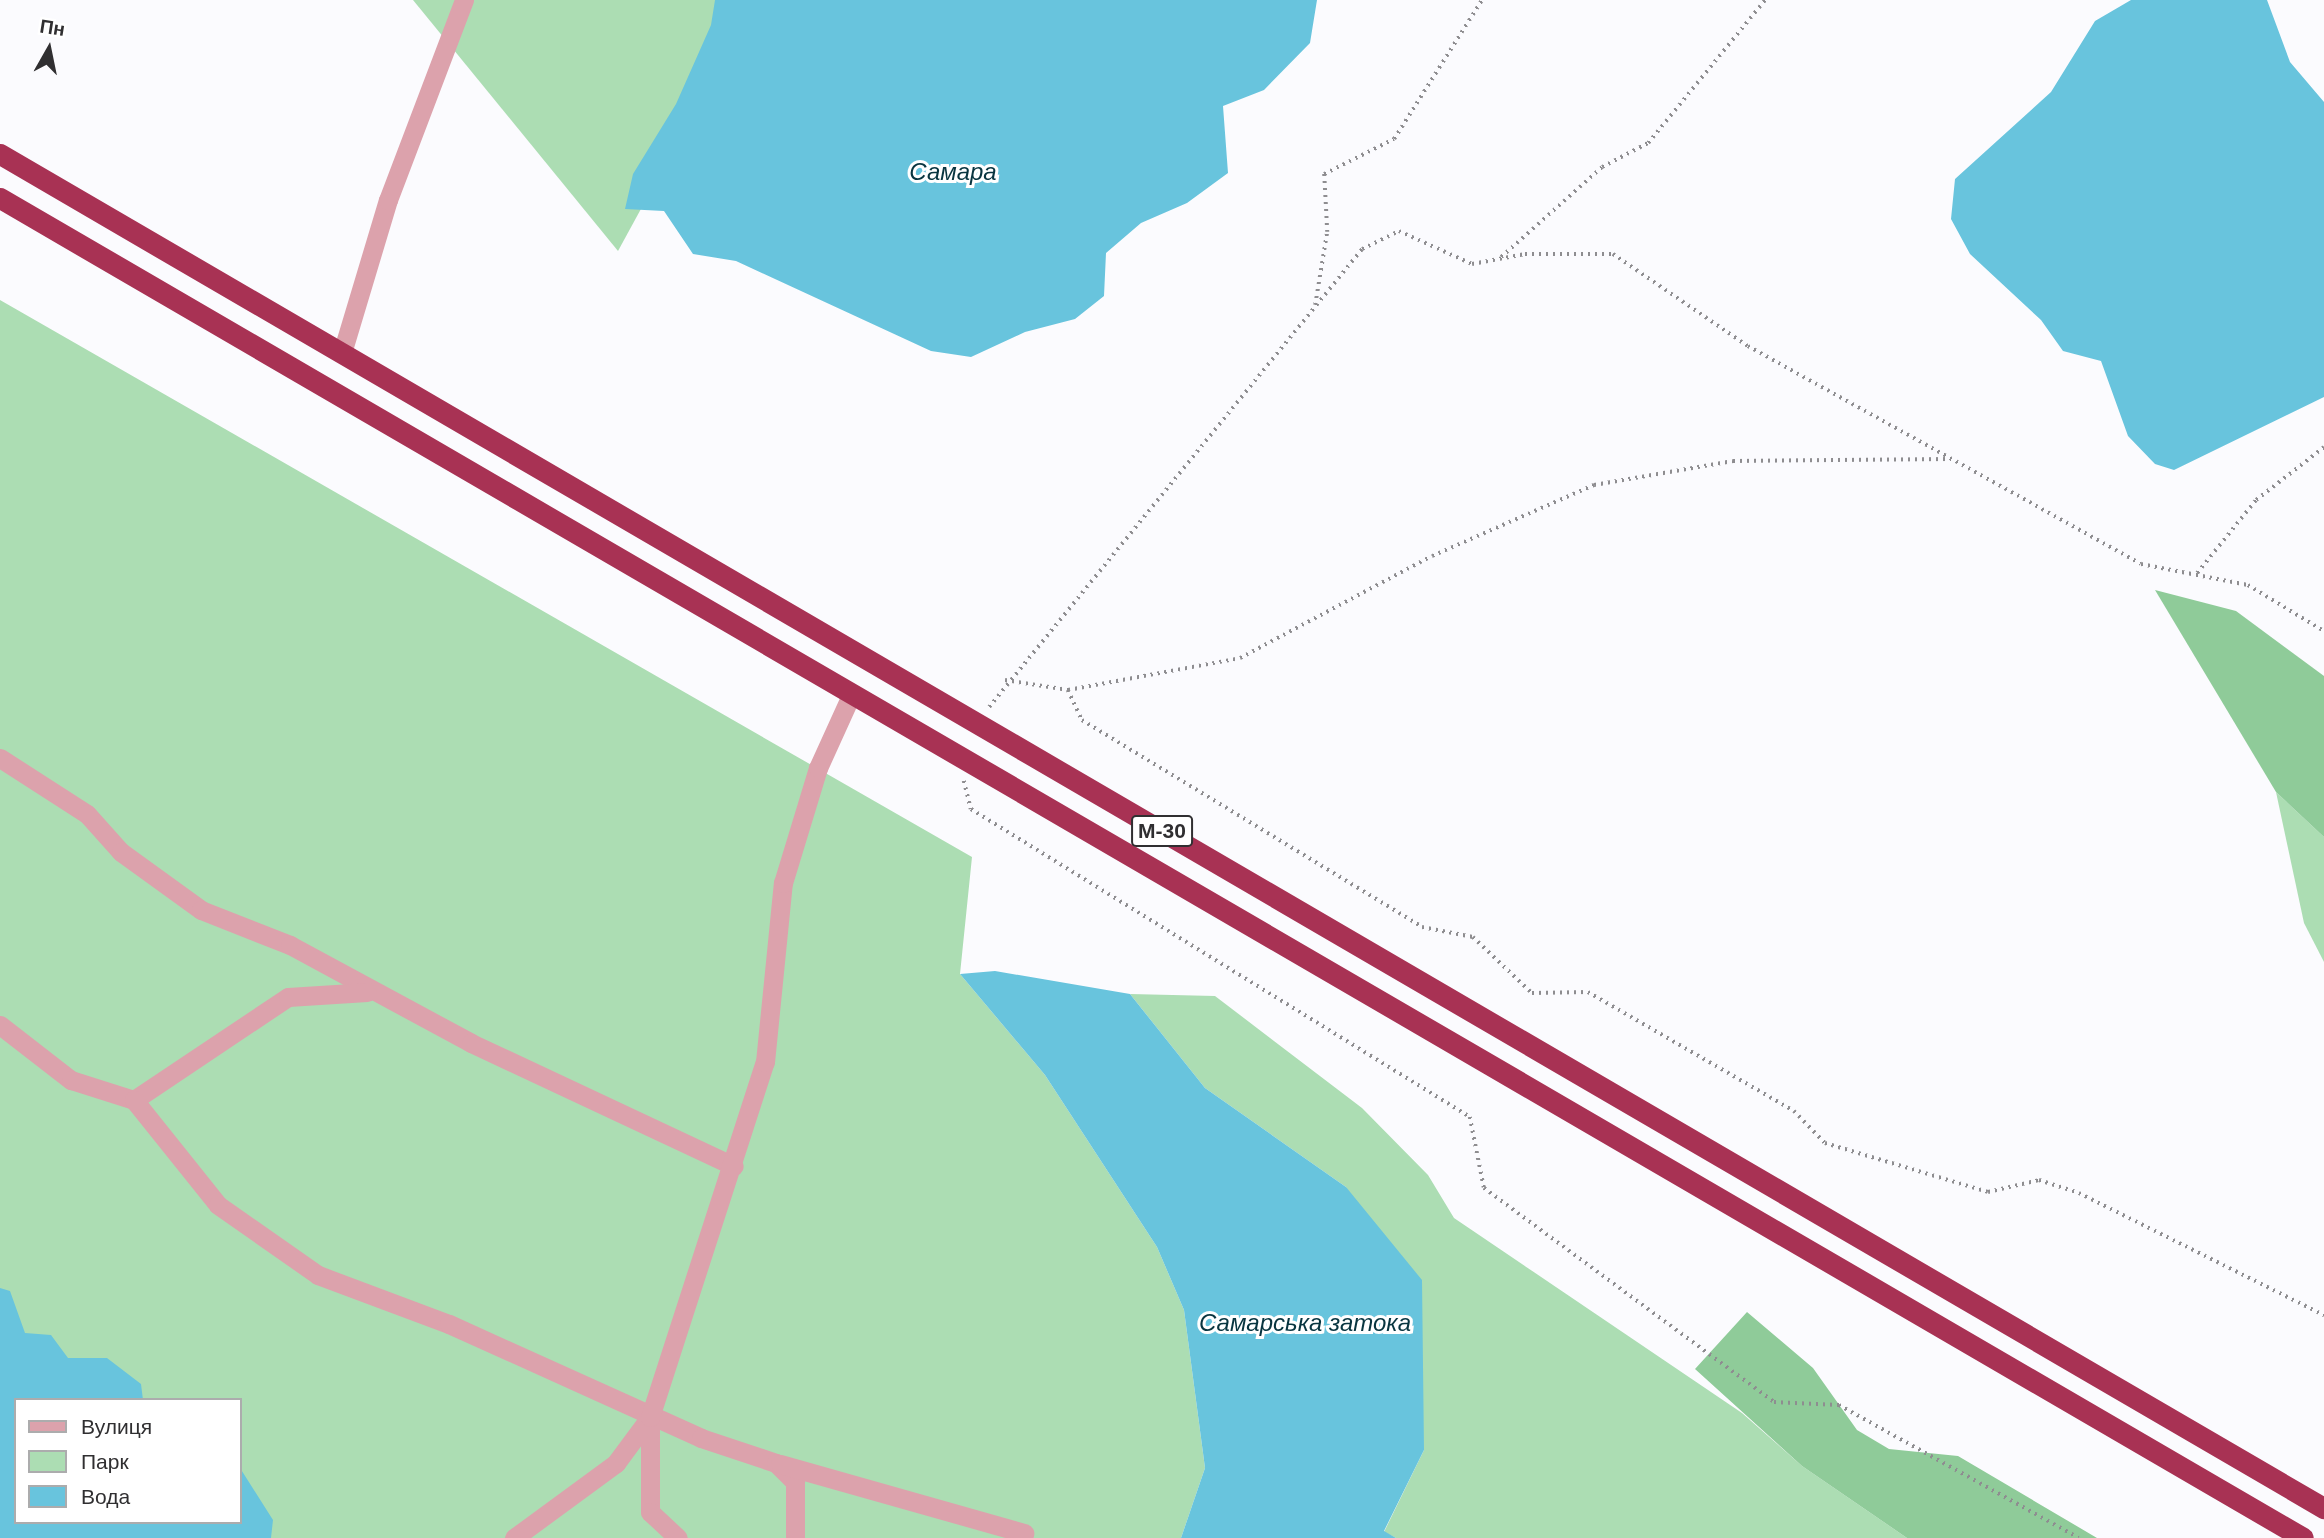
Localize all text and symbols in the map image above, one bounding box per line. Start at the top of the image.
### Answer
north arrow [14,14,84,84]
text: Пн [38,15,66,40]
water label: Самара [909,158,997,186]
road number: М-30 [1130,814,1194,848]
water label: Самарська затока [1199,1309,1411,1337]
legend [14,1398,242,1524]
text: Вулиця [81,1415,152,1438]
text: Парк [81,1450,129,1473]
text: Вода [81,1485,130,1508]

